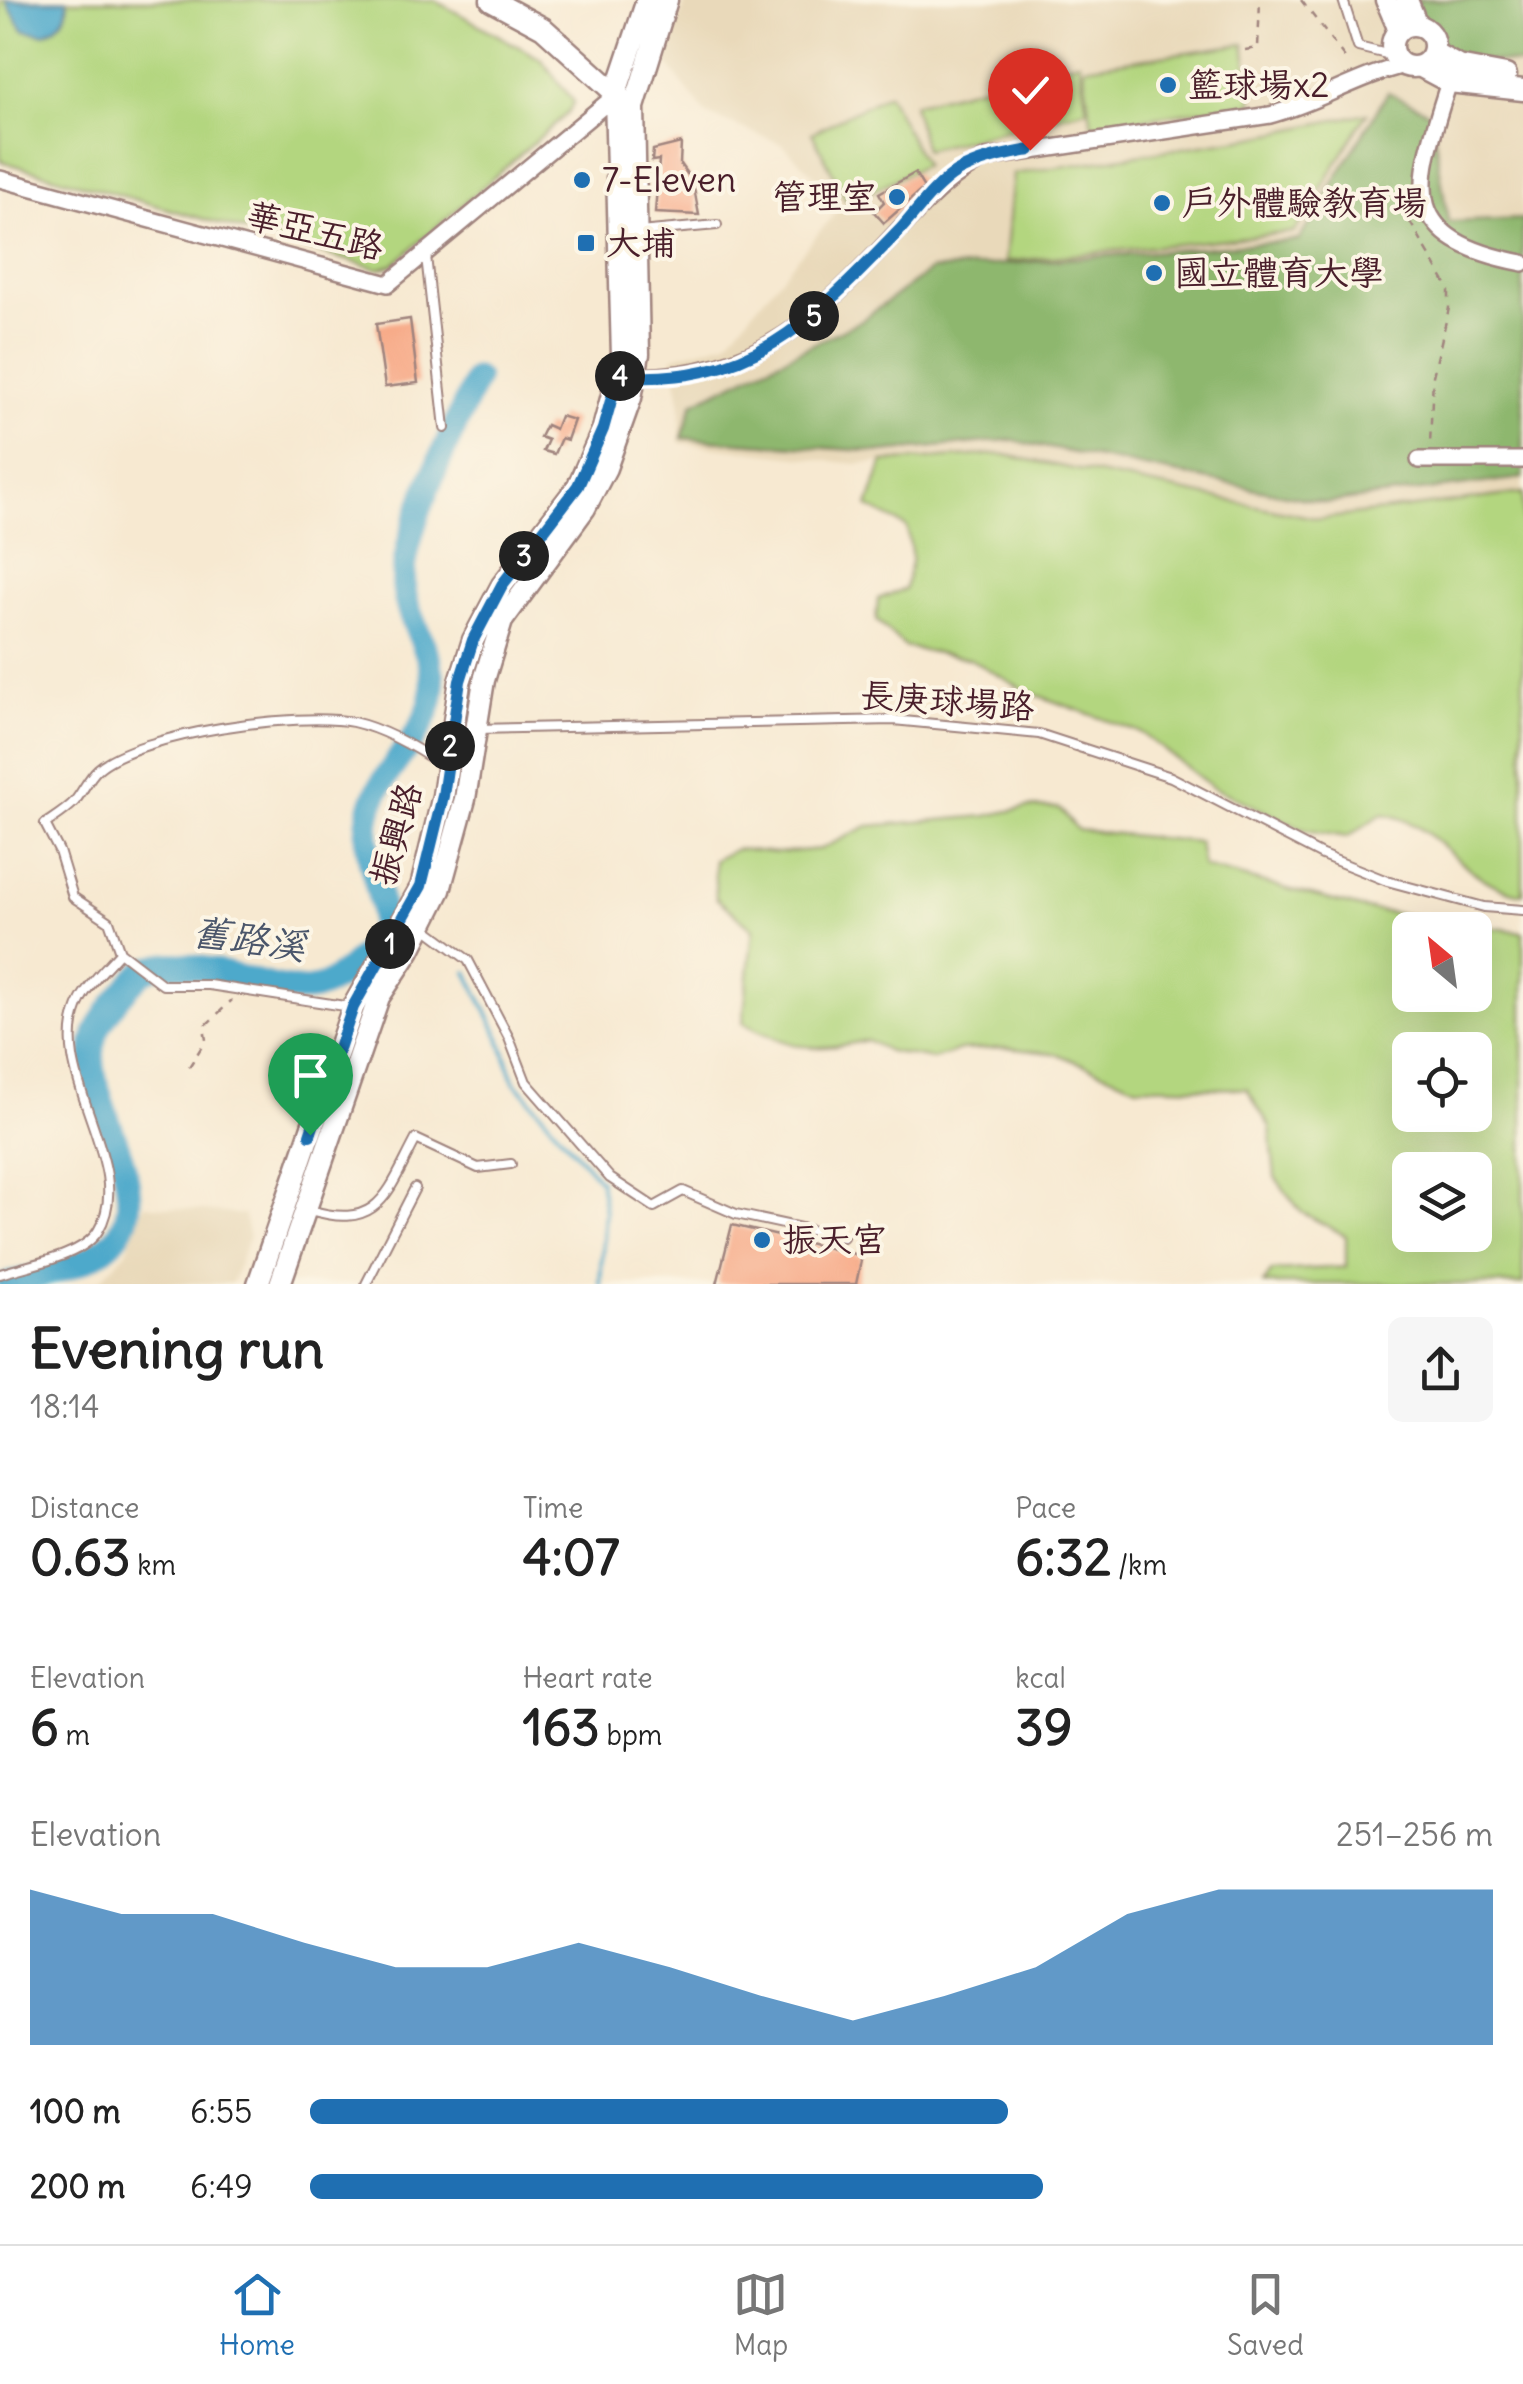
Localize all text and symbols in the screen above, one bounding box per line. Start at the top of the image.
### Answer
pin [988,48,1073,151]
place label: 籃球場x2 [1188,62,1329,106]
icon: check [1003,63,1058,118]
marker: 籃球場x2 [1157,74,1179,96]
place label: 7-Eleven [602,157,736,201]
marker: 7-Eleven [571,169,593,191]
place label: 管理室 [772,174,877,218]
place label: 戶外體驗教育場 [1182,180,1427,224]
marker: 管理室 [886,186,908,208]
street label: 華亞五路 [242,192,388,268]
marker: 戶外體驗教育場 [1151,192,1173,214]
place label: 大埔 [606,220,676,264]
marker: 大埔 [575,232,597,254]
place label: 國立體育大學 [1174,250,1384,294]
marker: 國立體育大學 [1143,262,1165,284]
pin: 5 [789,291,839,341]
text: 5 [806,298,822,334]
pin: 4 [595,351,645,401]
text: 4 [612,358,628,394]
pin: 3 [499,531,549,581]
text: 3 [516,538,532,574]
street label: 長庚球場路 [858,672,1036,728]
pin: 2 [425,721,475,771]
text: 2 [442,728,458,764]
street label: 振興路 [359,777,431,890]
water label: 舊路溪 [189,907,311,970]
north arrow [1392,912,1492,1012]
map controls [1392,912,1492,1252]
pin: 1 [365,919,415,969]
text: 1 [384,926,396,962]
button: locate [1392,1032,1492,1132]
pin [268,1033,353,1136]
icon: arrive [283,1048,338,1103]
button: layers [1392,1152,1492,1252]
place label: 振天宮 [782,1217,887,1261]
marker: 振天宮 [751,1229,773,1251]
text: Evening run [30,1314,324,1383]
button: share [1388,1317,1493,1422]
text: 18:14 [30,1386,100,1427]
text: Distance [30,1490,139,1526]
text: Time [523,1490,583,1526]
text: Pace [1015,1490,1076,1526]
text: 0.63 [30,1526,131,1589]
text: 4:07 [523,1526,620,1589]
text: 6:32 [1015,1526,1111,1589]
text: km [131,1547,176,1583]
text: /km [1111,1547,1167,1583]
text: Elevation [30,1660,145,1696]
text: Heart rate [523,1660,653,1696]
text: kcal [1015,1660,1066,1696]
text: 6 [30,1696,59,1759]
text: 163 [523,1696,600,1759]
text: 39 [1015,1696,1072,1759]
text: m [59,1717,90,1753]
text: bpm [600,1717,662,1753]
text: Elevation [30,1814,161,1855]
text: 251–256 m [1336,1814,1493,1855]
text: 100 m [30,2091,121,2132]
text: 6:55 [190,2091,253,2132]
text: 200 m [30,2166,125,2207]
text: 6:49 [190,2166,253,2207]
tab: Home [219,2267,295,2363]
tab: Map [733,2267,788,2363]
tab: Saved [1227,2267,1304,2363]

